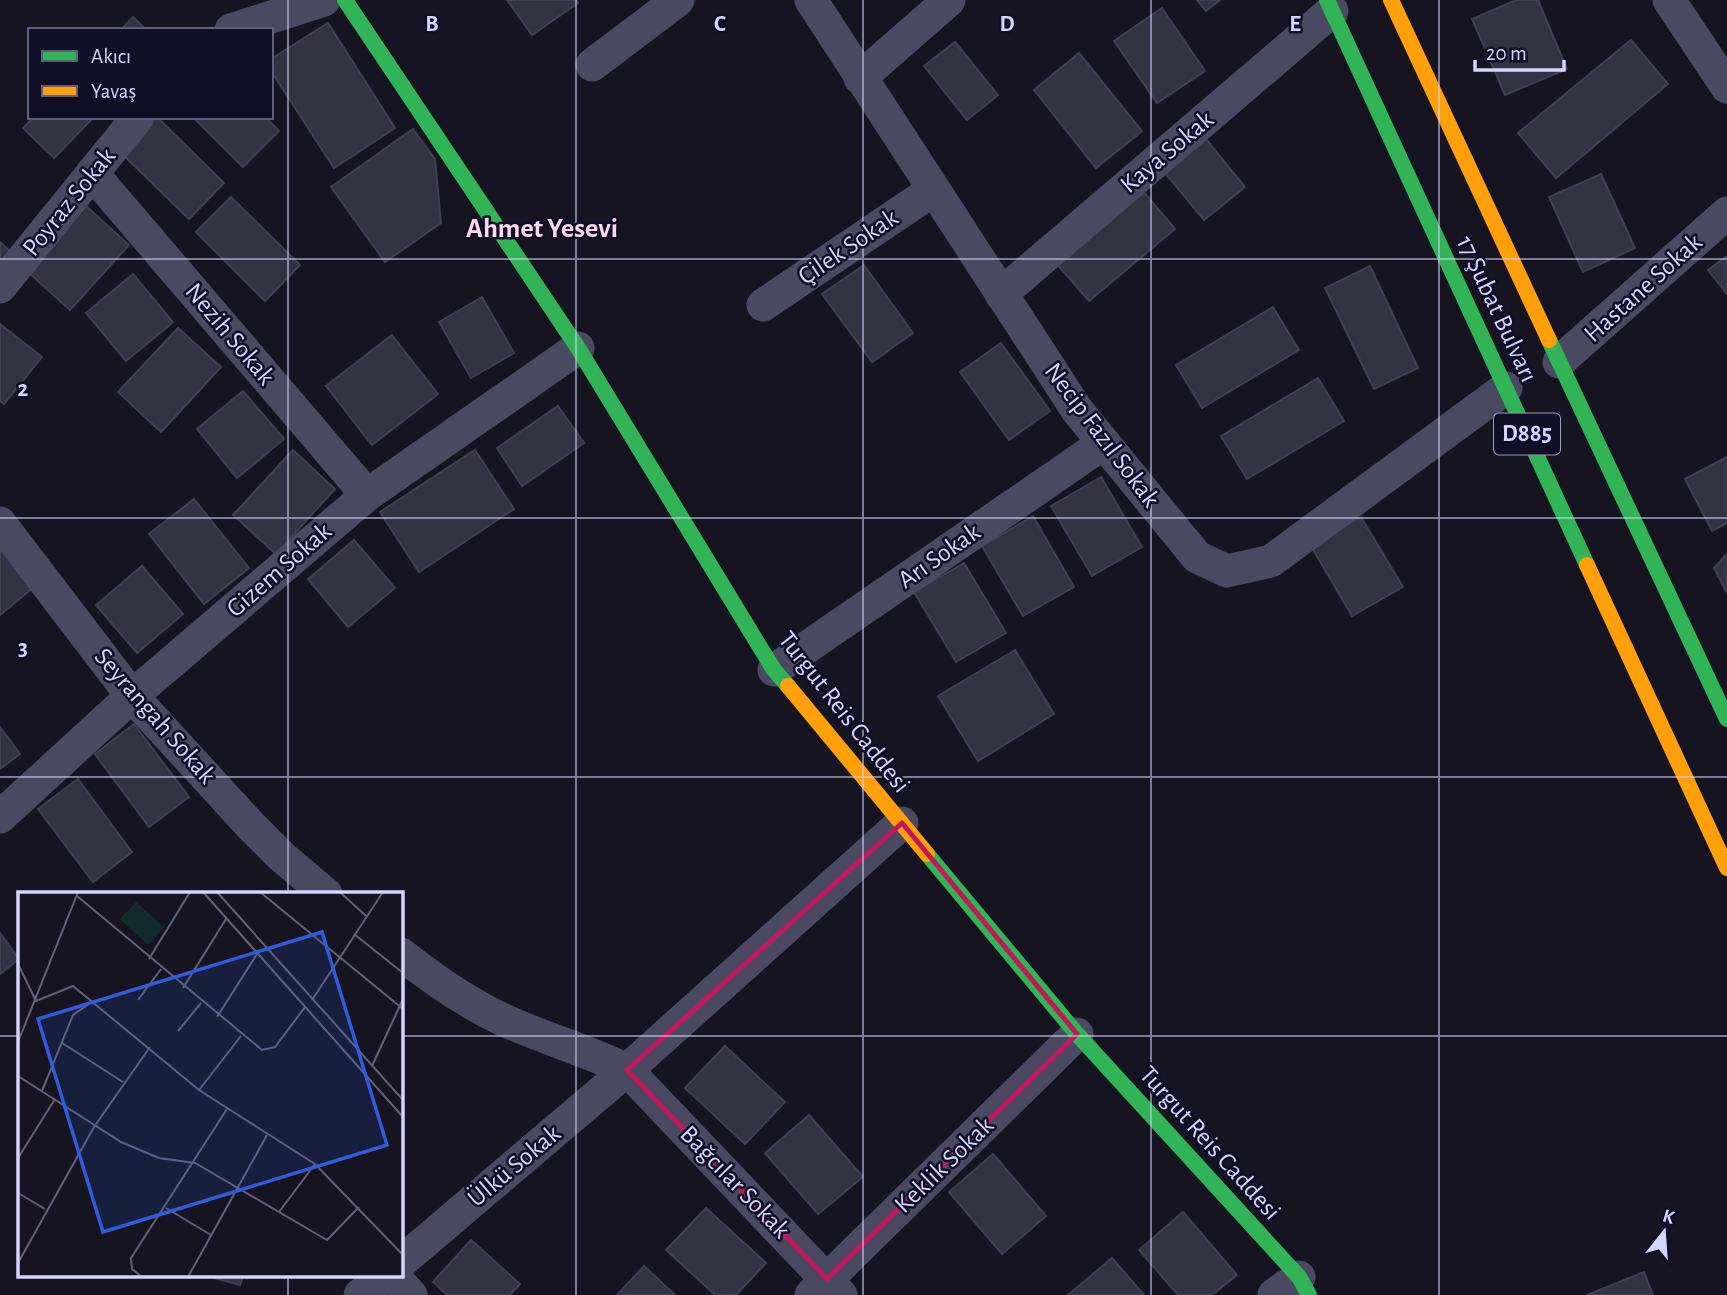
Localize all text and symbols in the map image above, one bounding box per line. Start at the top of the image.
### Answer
text: B [425,13,439,36]
text: C [714,13,726,36]
text: D [999,13,1015,36]
text: E [1289,13,1301,36]
legend [28,28,273,119]
scale bar [1475,28,1564,72]
text: 20 m [1486,43,1527,64]
text: Akıcı [91,46,131,67]
text: Yavaş [91,81,136,102]
street label: Kaya Sokak [1116,106,1218,198]
street label: Poyraz Sokak [18,143,120,261]
street label: Çilek Sokak [793,204,903,290]
district label: Ahmet Yesevi [466,215,618,243]
street label: Hastane Sokak [1579,229,1707,347]
street label: 17 Şubat Bulvarı [1452,232,1542,386]
street label: Nezih Sokak [180,278,280,390]
street label: Necip Fazıl Sokak [1040,358,1165,512]
text: 2 [18,378,29,401]
road number: D885 [1494,414,1560,454]
street label: Gizem Sokak [222,518,336,622]
street label: Arı Sokak [893,518,985,593]
street label: Turgut Reis Caddesi [773,626,915,798]
text: 3 [18,637,28,660]
street label: Seyrangah Sokak [89,643,221,789]
inset map [18,892,402,1278]
street label: Turgut Reis Caddesi [1135,1061,1285,1225]
street label: Keklik Sokak [890,1112,998,1218]
street label: Ülkü Sokak [462,1119,565,1212]
street label: Bağcılar Sokak [675,1121,795,1243]
north arrow [1629,1197,1699,1267]
text: K [1660,1206,1677,1228]

